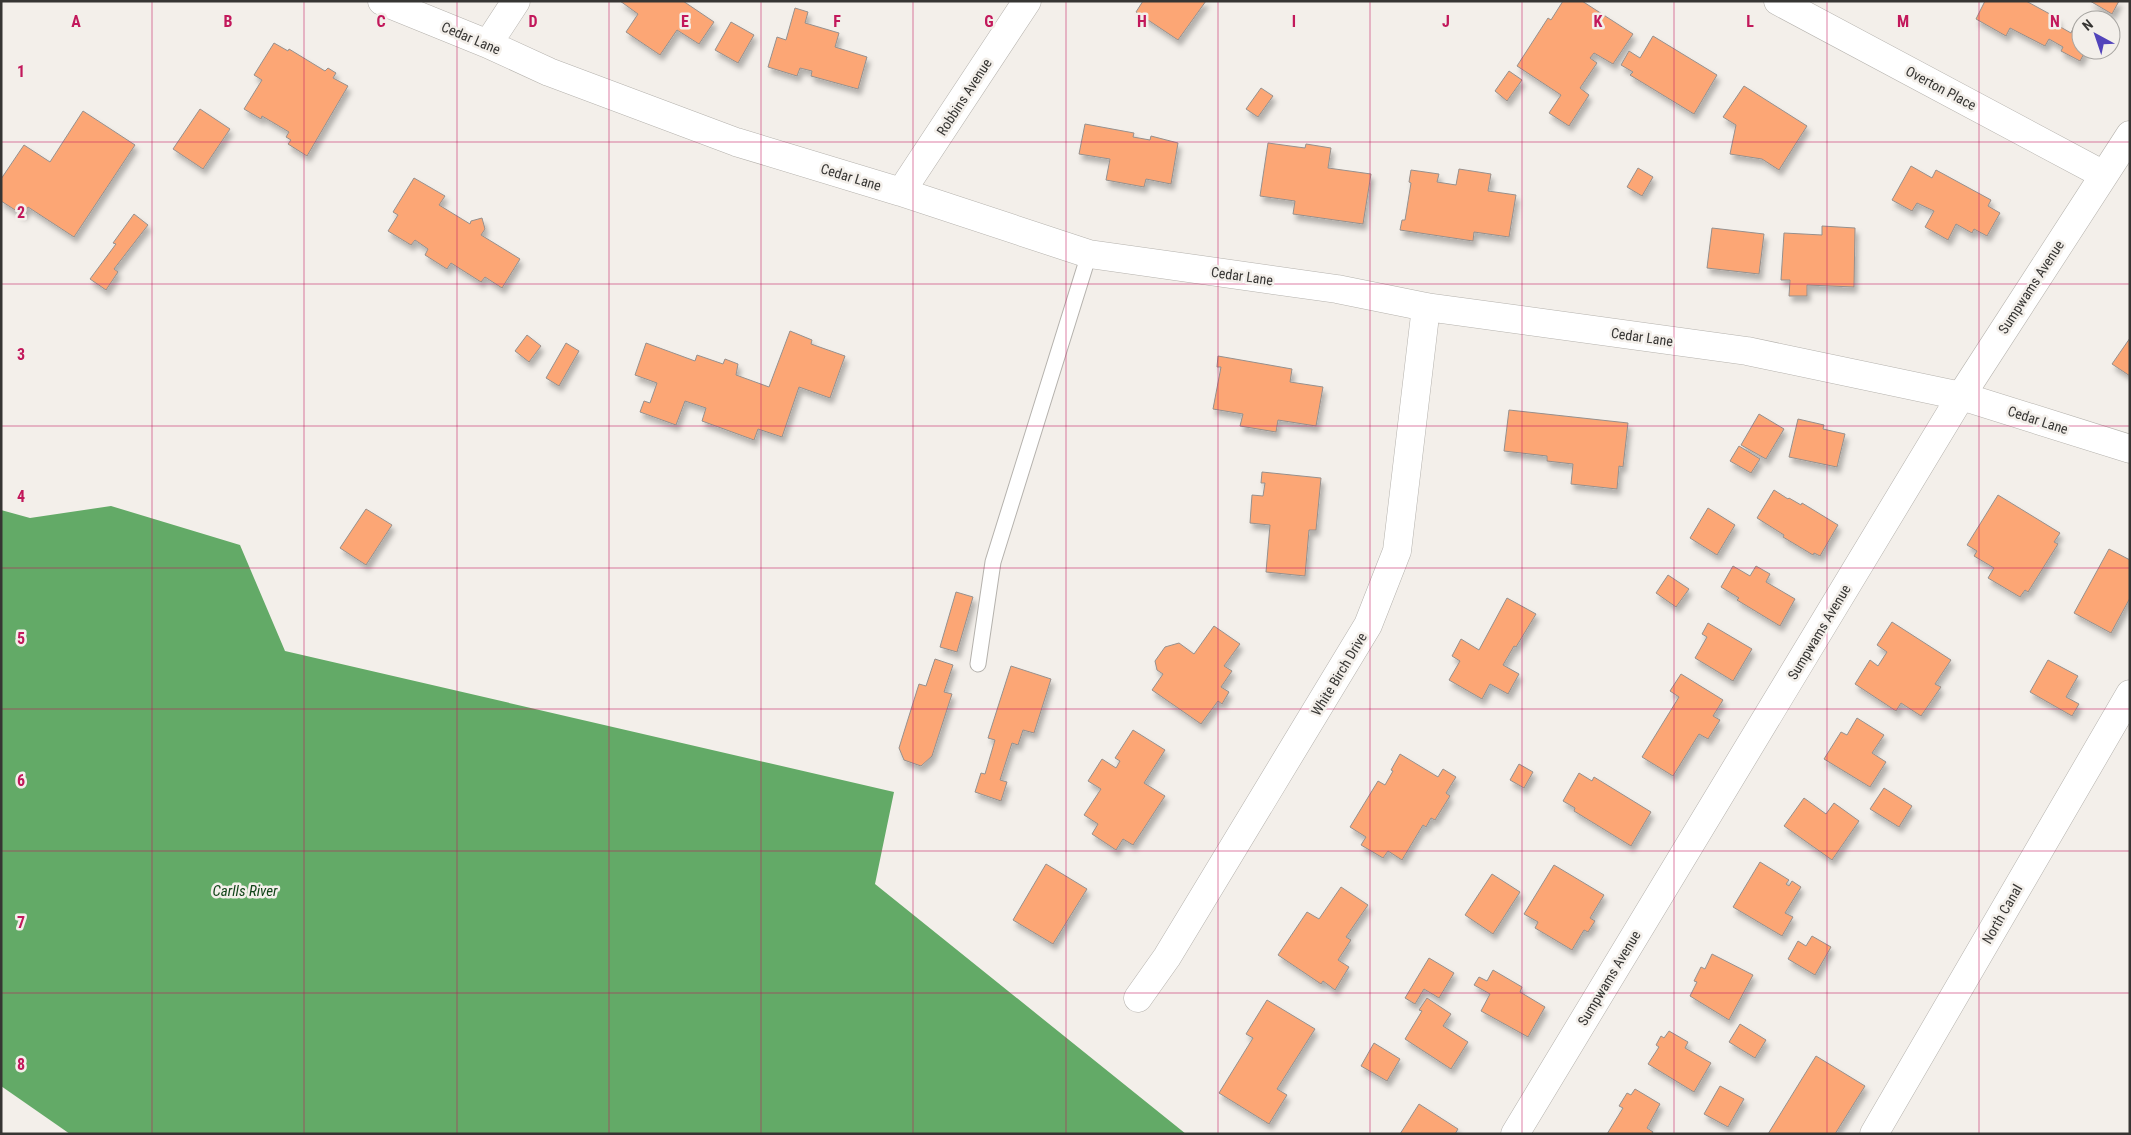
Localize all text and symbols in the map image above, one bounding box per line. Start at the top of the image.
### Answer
north arrow [2071,10,2121,60]
text: A [71,12,81,31]
text: B [224,12,233,31]
text: C [376,12,386,31]
text: D [528,12,538,31]
text: E [681,12,689,31]
text: F [833,12,841,31]
text: G [984,12,994,31]
text: H [1137,12,1147,31]
text: I [1292,12,1296,31]
text: J [1442,12,1450,31]
text: K [1594,12,1603,31]
text: L [1746,12,1754,31]
text: M [1897,12,1909,31]
text: N [2050,12,2060,31]
text: N [2079,16,2096,34]
street label: Cedar Lane [439,18,503,58]
street label: Robbins Avenue [933,55,995,138]
text: 1 [17,62,25,81]
street label: Overton Place [1903,63,1979,113]
street label: Cedar Lane [819,160,884,194]
text: 2 [17,203,25,222]
street label: Sumpwams Avenue [1995,237,2067,337]
street label: Cedar Lane [1210,264,1274,288]
street label: Cedar Lane [1610,325,1674,349]
text: 3 [17,345,25,364]
street label: Cedar Lane [2006,403,2071,437]
text: 4 [17,487,25,506]
street label: Sumpwams Avenue [1784,581,1854,682]
text: 5 [17,629,25,648]
street label: White Birch Drive [1308,629,1370,718]
text: 6 [17,771,25,790]
water label: Carlls River [213,882,278,900]
street label: North Canal [1979,882,2025,946]
text: 7 [17,913,25,932]
street label: Sumpwams Avenue [1574,927,1644,1028]
text: 8 [17,1055,25,1074]

